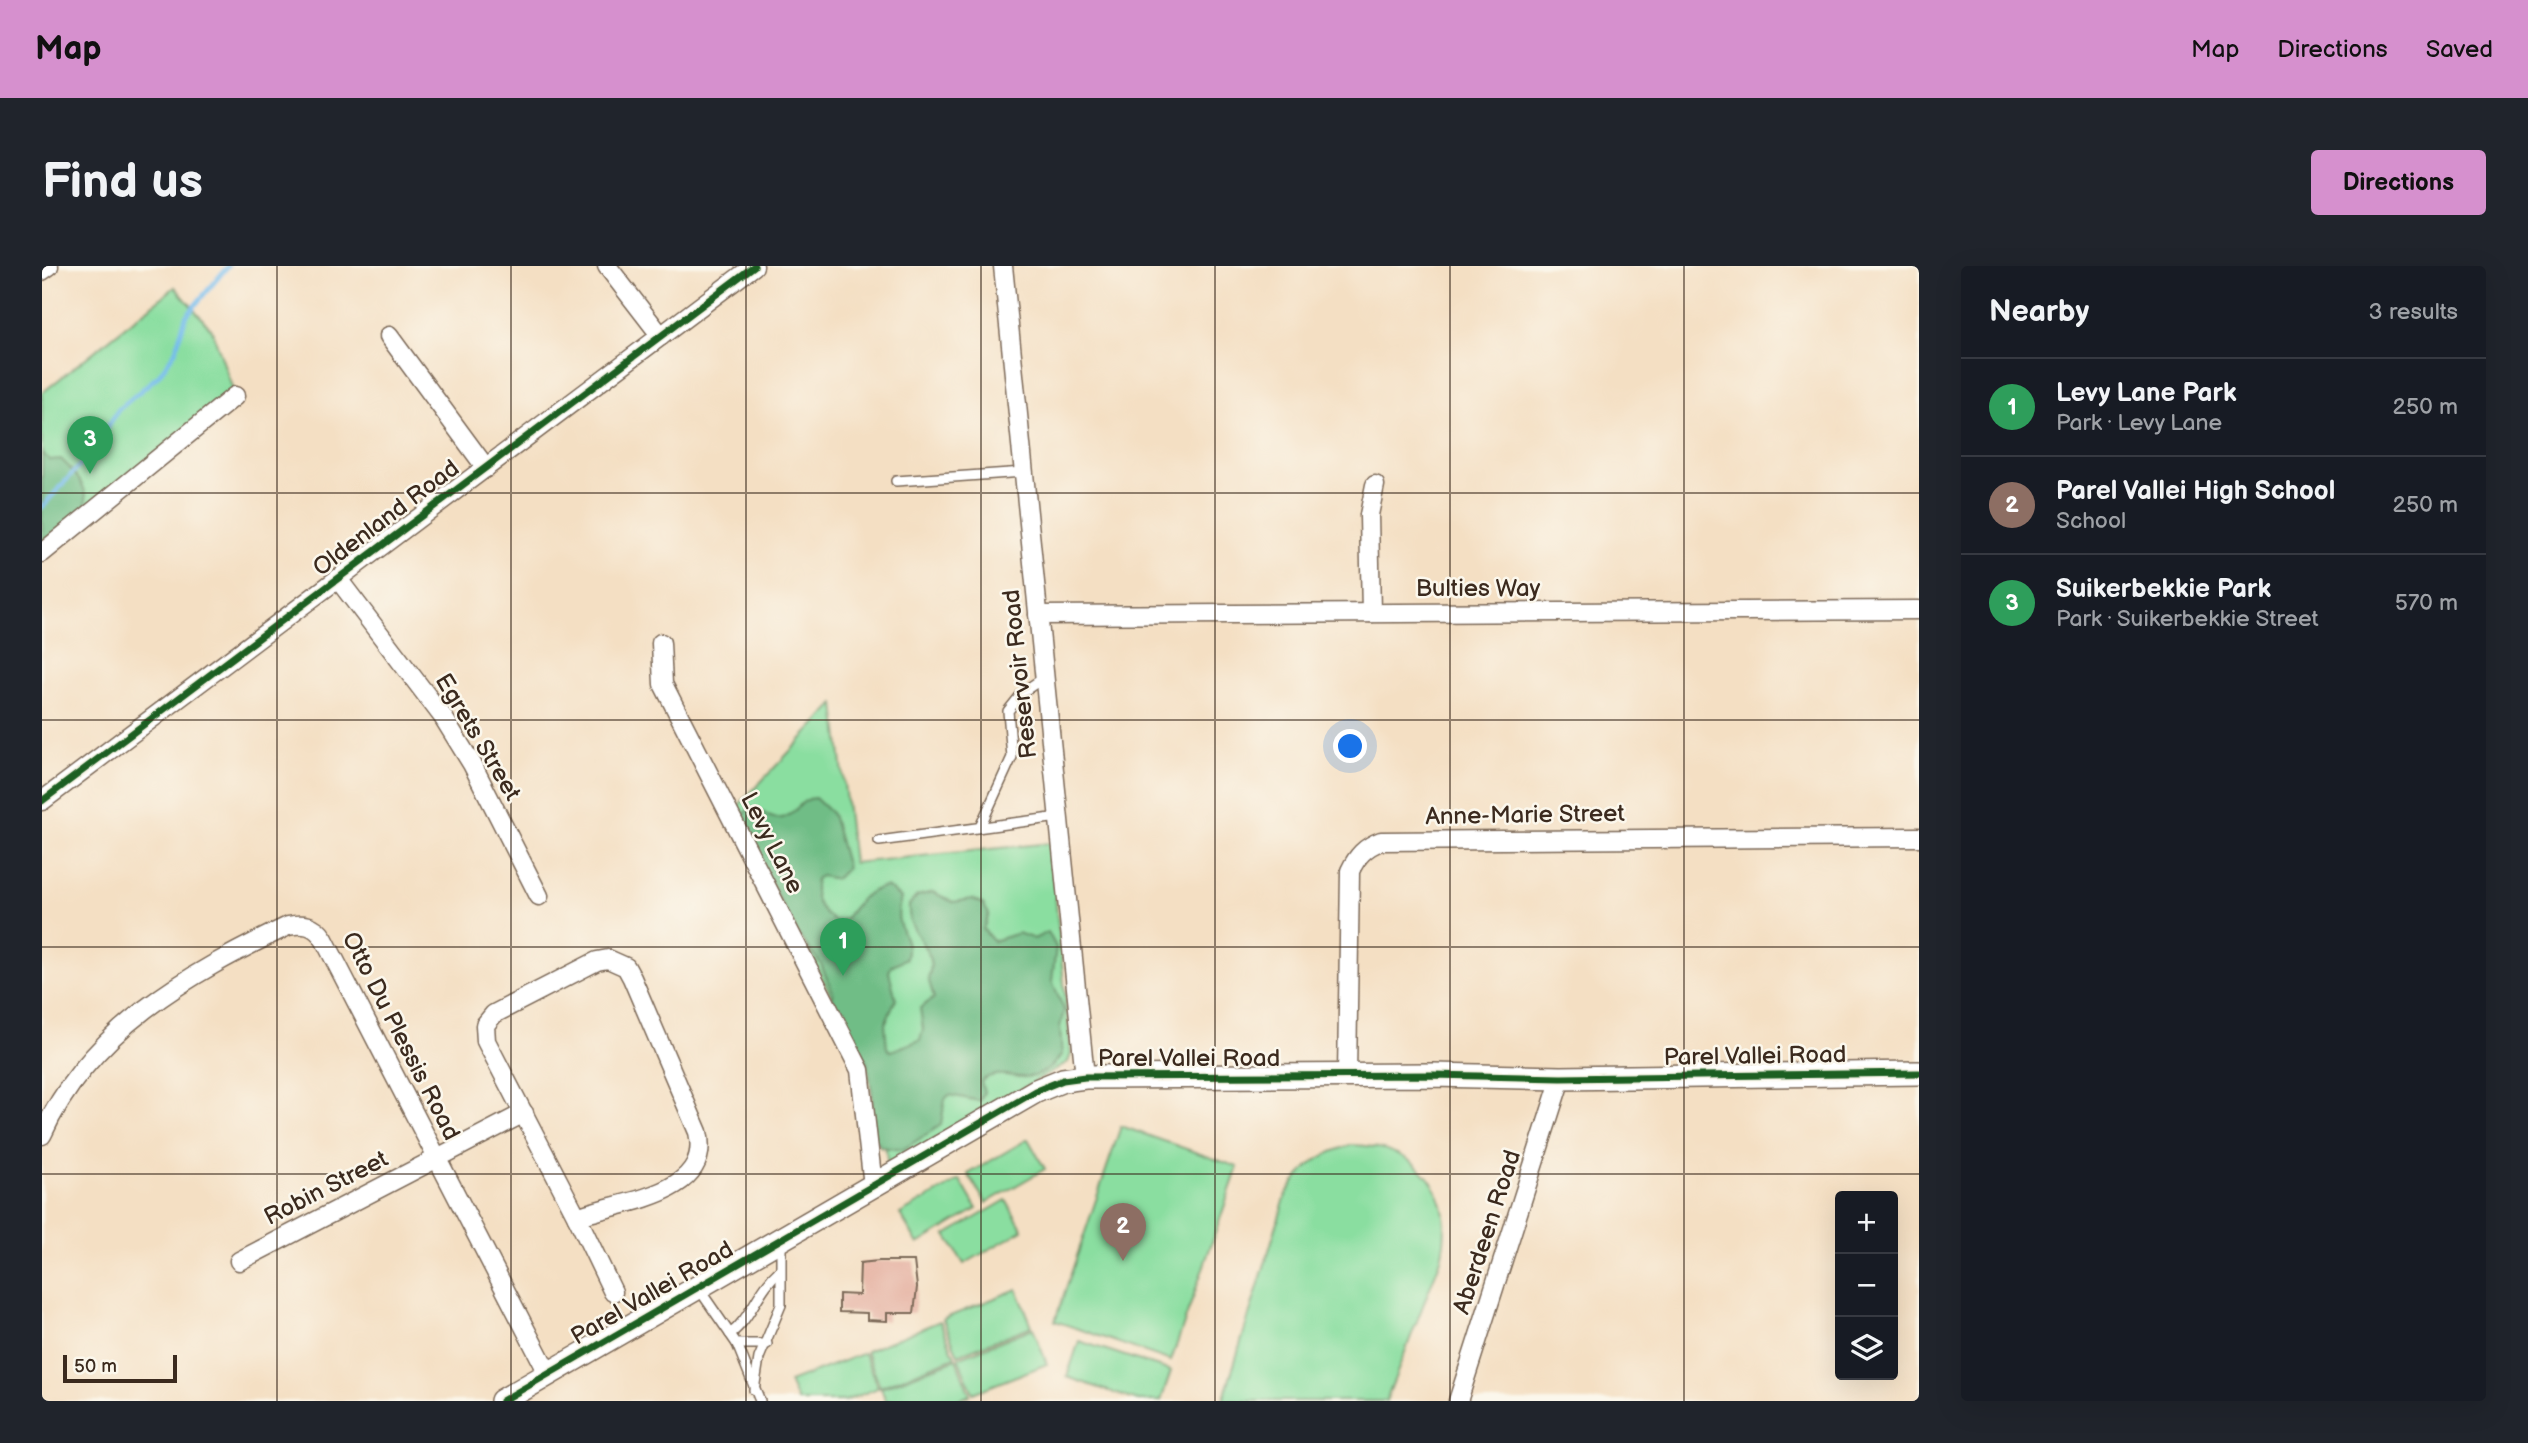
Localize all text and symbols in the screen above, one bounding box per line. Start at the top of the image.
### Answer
text: Map [35,29,101,69]
text: Map [2191,35,2239,64]
text: Directions [2277,35,2388,64]
text: Saved [2426,35,2493,64]
button: Directions [2311,150,2486,215]
text: Find us [42,153,203,212]
text: Nearby [1989,294,2089,330]
text: 3 results [2369,298,2458,326]
text: Levy Lane Park [2056,378,2237,409]
text: 1 [2007,393,2017,421]
text: 250 m [2392,393,2458,421]
text: Park · Levy Lane [2056,409,2222,437]
pin: 3 [67,416,113,474]
street label: Oldenland Road [307,454,465,582]
text: Parel Vallei High School [2056,476,2335,507]
text: 2 [2005,491,2019,519]
text: 250 m [2392,491,2458,519]
text: School [2056,507,2126,535]
street label: Bulties Way [1416,574,1541,603]
text: Suikerbekkie Park [2056,574,2271,605]
street label: Reservoir Road [997,588,1043,760]
text: 3 [2005,589,2019,617]
text: 570 m [2395,589,2458,617]
text: Park · Suikerbekkie Street [2056,605,2319,633]
street label: Egrets Street [429,668,528,806]
your location [1333,729,1367,763]
street label: Levy Lane [734,788,810,898]
street label: Anne-Marie Street [1425,799,1626,831]
pin: 1 [820,918,866,976]
street label: Otto Du Plessis Road [336,927,466,1145]
street label: Parel Vallei Road [1663,1040,1847,1072]
street label: Parel Vallei Road [1098,1044,1280,1073]
street label: Robin Street [259,1144,393,1232]
street label: Aberdeen Road [1447,1146,1527,1318]
map controls [1835,1191,1898,1380]
button: + [1835,1191,1898,1254]
pin: 2 [1100,1203,1146,1261]
street label: Parel Vallei Road [566,1235,738,1351]
button: − [1835,1254,1898,1317]
button: layers [1835,1317,1898,1380]
scale bar [63,1352,177,1384]
text: 50 m [74,1355,117,1378]

